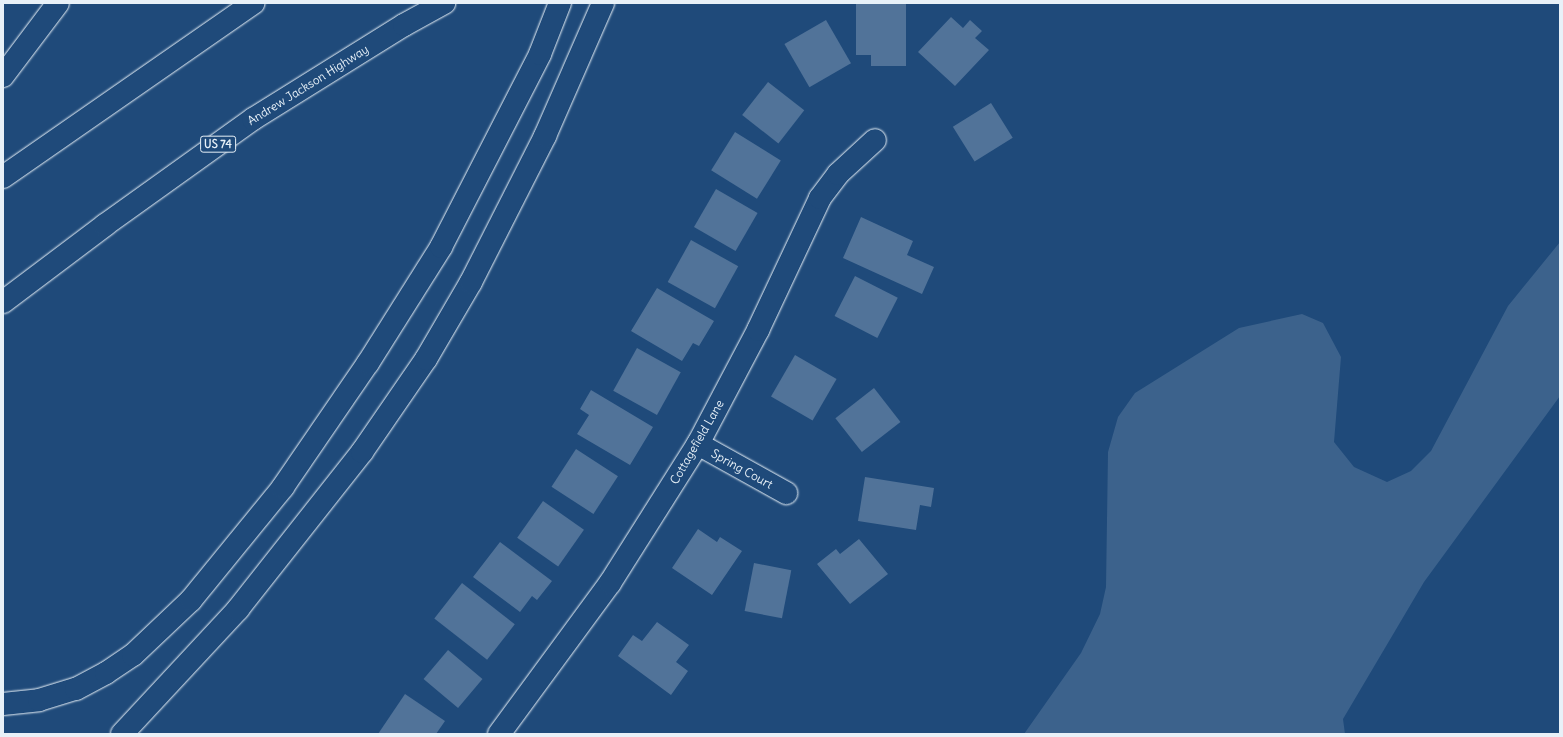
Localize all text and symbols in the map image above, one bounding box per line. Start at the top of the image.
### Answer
street label: Andrew Jackson Highway [245,42,371,128]
road number: US 74 [200,135,236,153]
street label: Cottagefield Lane [667,397,727,487]
street label: Spring Court [709,446,775,492]

